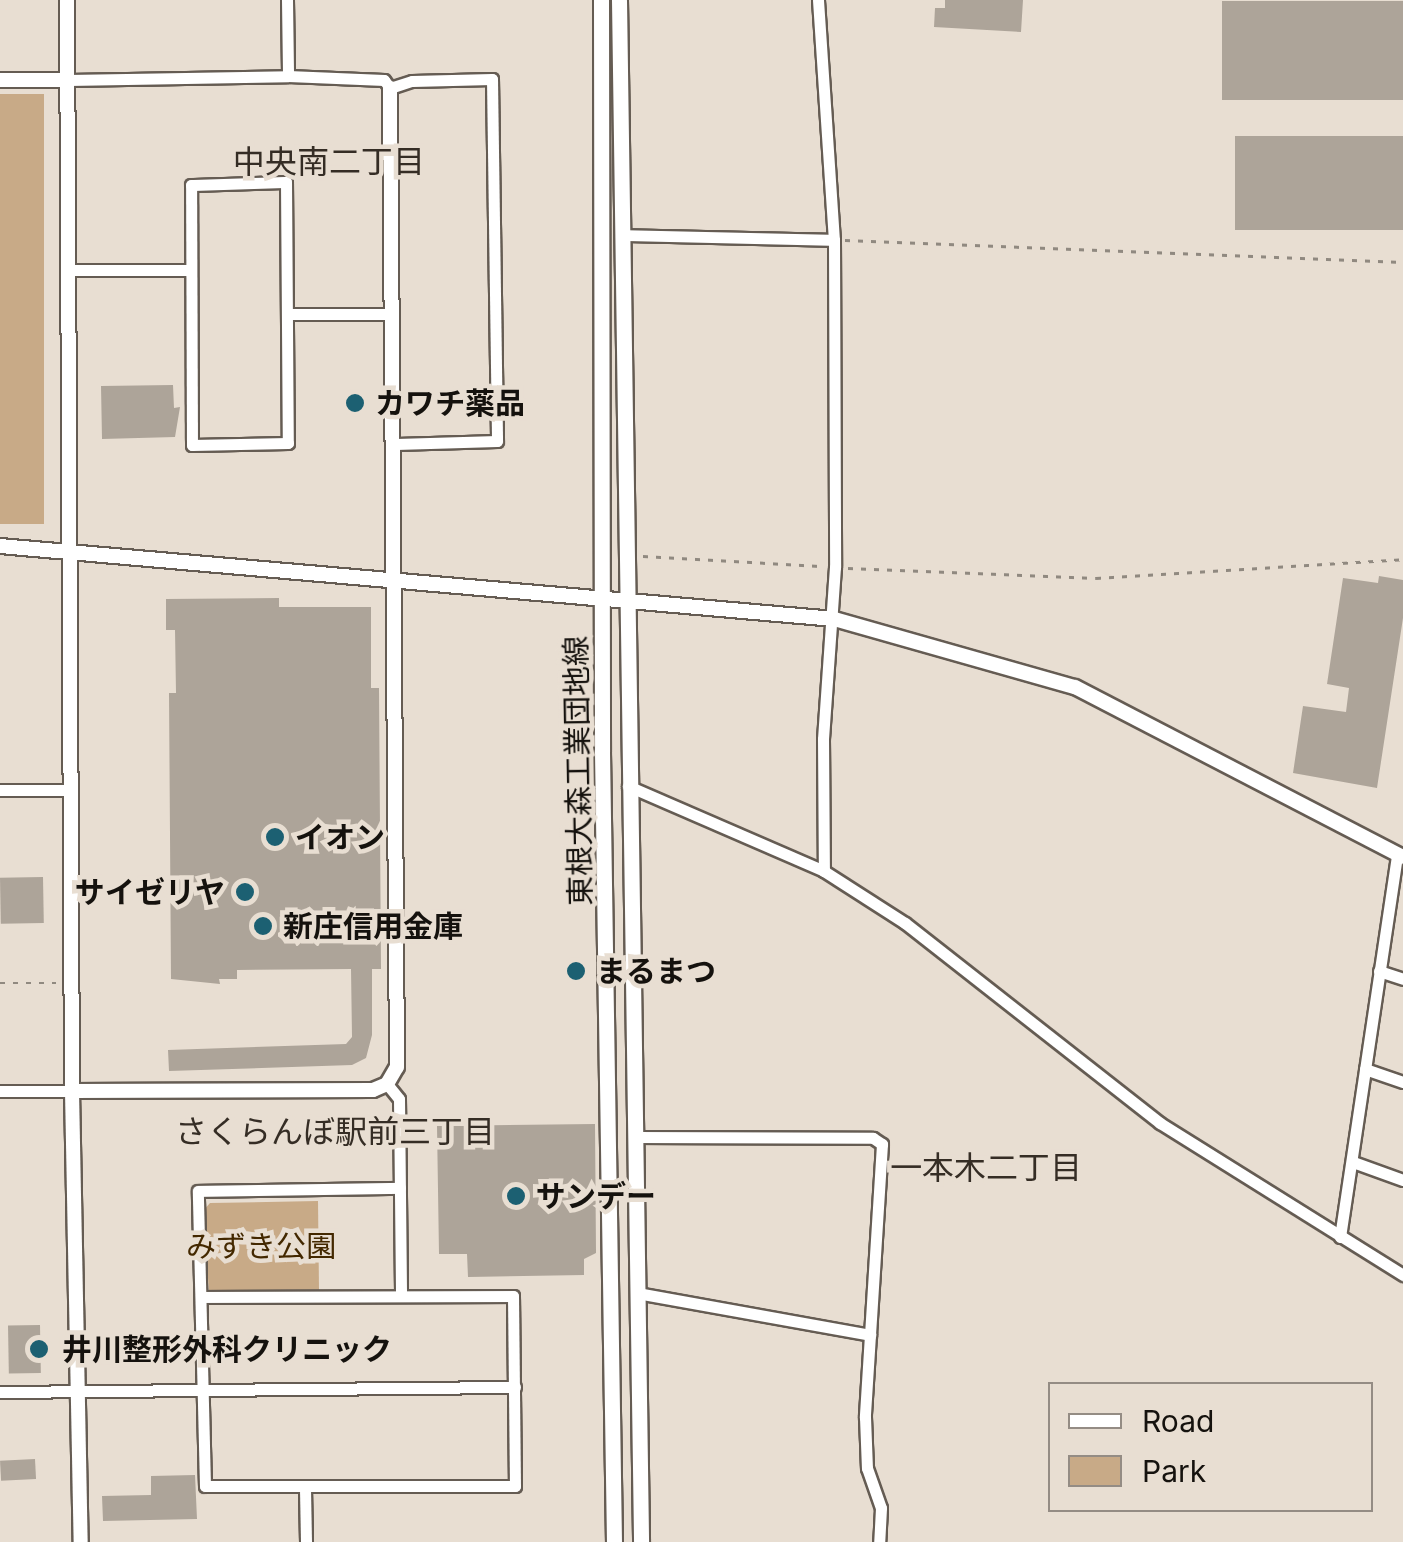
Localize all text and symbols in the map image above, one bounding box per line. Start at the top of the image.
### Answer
district label: 中央南二丁目 [233,143,425,181]
place label: カワチ薬品 [375,385,525,421]
marker: カワチ薬品 [344,392,366,414]
street label: 東根大森工業団地線 [558,636,598,906]
place label: イオン [295,819,385,855]
marker: イオン [264,826,286,848]
place label: サイゼリヤ [75,874,225,910]
marker: サイゼリヤ [234,881,256,903]
place label: 新庄信用金庫 [283,908,463,944]
marker: 新庄信用金庫 [252,915,274,937]
place label: まるまつ [596,953,716,989]
marker: まるまつ [565,960,587,982]
district label: さくらんぼ駅前三丁目 [175,1113,495,1151]
district label: 一本木二丁目 [890,1149,1082,1187]
place label: サンデー [536,1178,656,1214]
marker: サンデー [505,1185,527,1207]
park label: みずき公園 [186,1228,336,1264]
place label: 井川整形外科クリニック [62,1331,392,1367]
marker: 井川整形外科クリニック [26,1336,52,1362]
legend [1048,1382,1373,1512]
text: Road [1142,1403,1214,1439]
text: Park [1142,1453,1206,1489]

